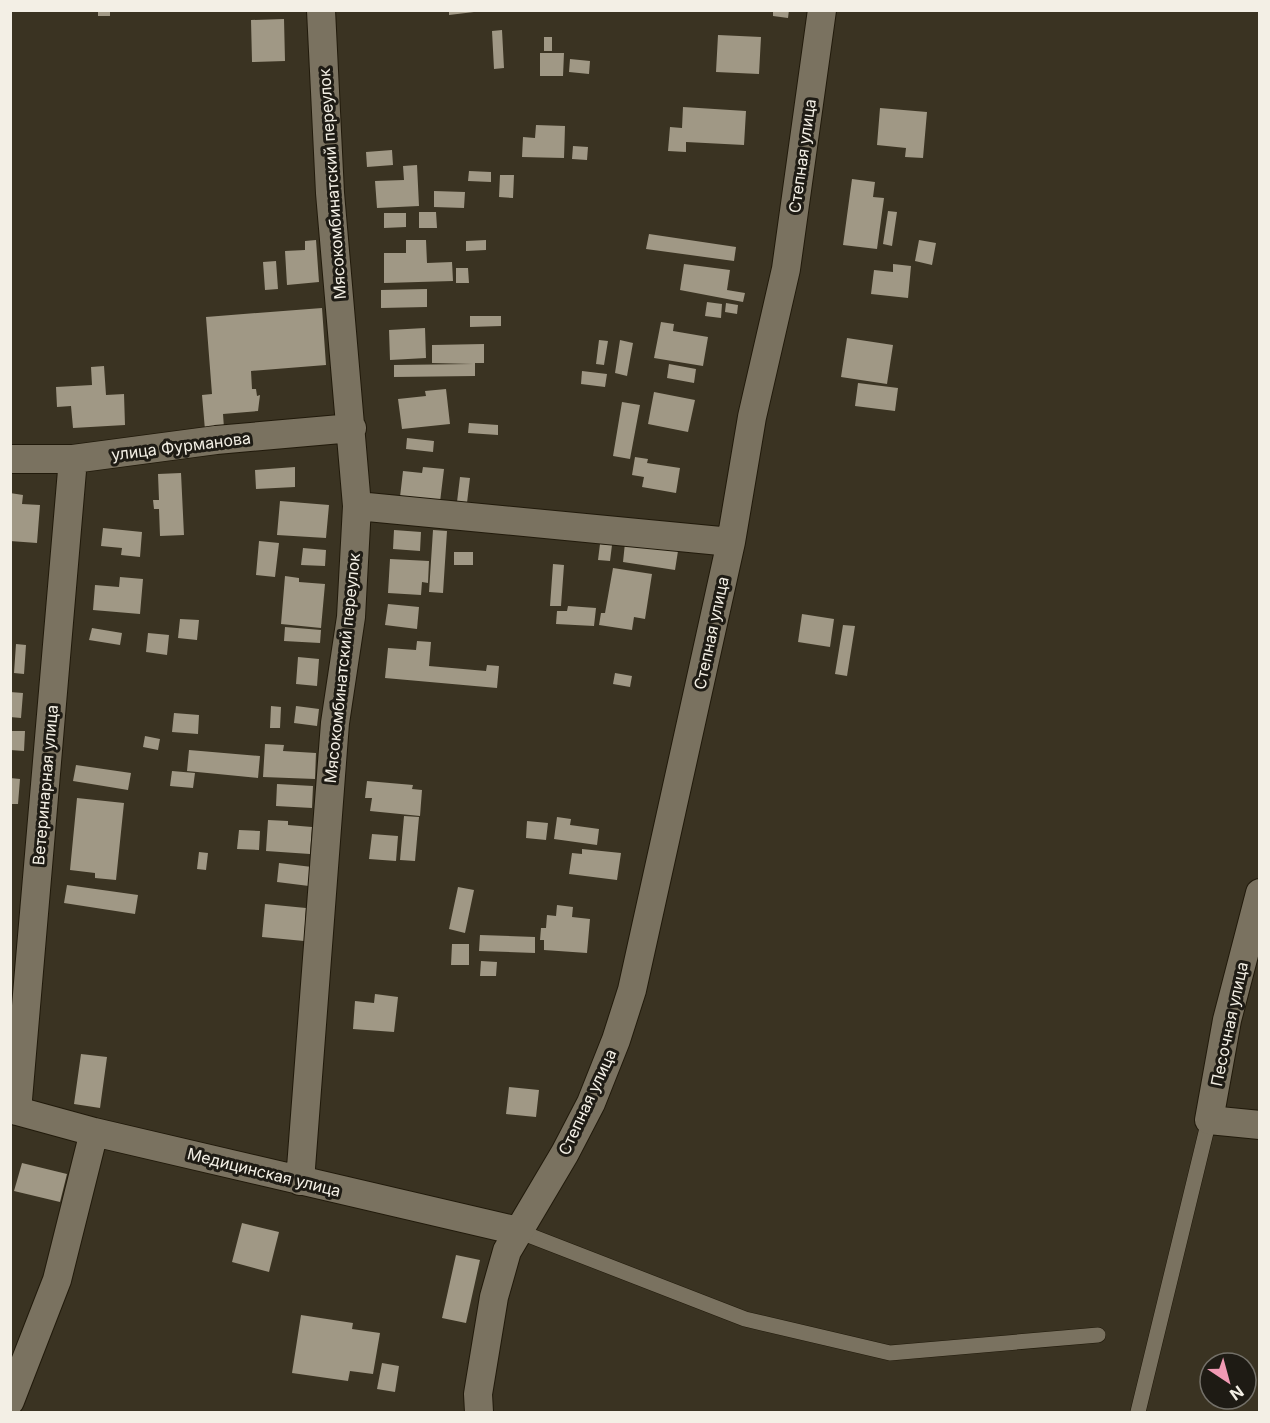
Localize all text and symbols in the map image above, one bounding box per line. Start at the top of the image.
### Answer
street label: Мясокомбинатский переулок [314,68,350,300]
street label: Степная улица [784,98,820,214]
street label: улица Фурманова [110,428,252,464]
street label: Мясокомбинатский переулок [320,552,364,784]
street label: Степная улица [689,575,733,691]
street label: Ветеринарная улица [28,704,62,866]
street label: Песочная улица [1206,960,1252,1088]
street label: Степная улица [554,1046,620,1158]
street label: Медицинская улица [185,1143,343,1201]
north arrow [1198,1351,1258,1411]
text: N [1226,1381,1248,1405]

